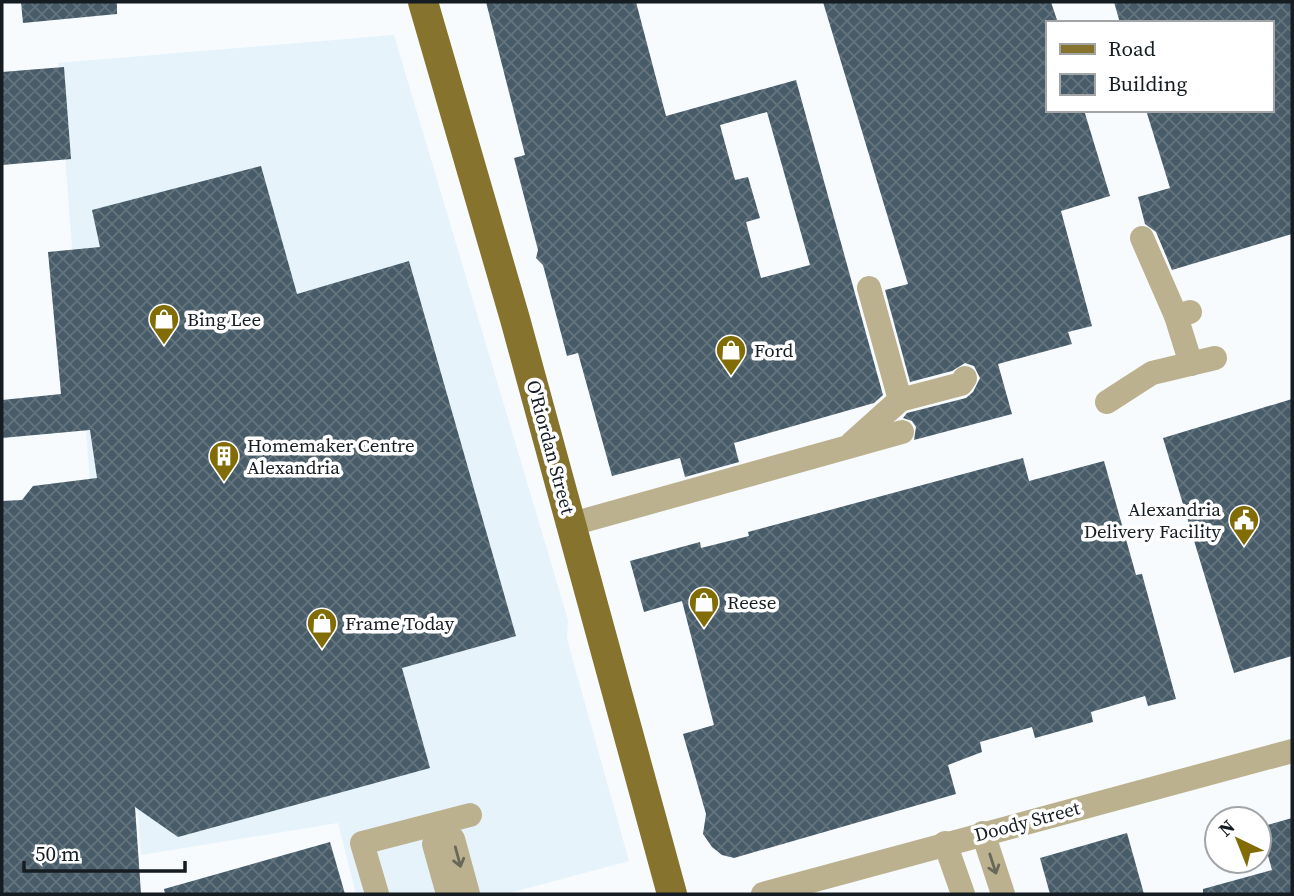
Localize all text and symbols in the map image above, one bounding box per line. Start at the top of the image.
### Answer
legend [1046,21,1273,112]
text: Road [1108,34,1156,63]
text: Building [1108,69,1187,98]
shop icon: Bing Lee [147,302,181,346]
place label: Bing Lee [187,306,261,332]
shop icon: Ford [714,333,748,377]
place label: Ford [754,337,794,363]
street label: O'Riordan Street [521,377,582,518]
place label: Homemaker Centre Alexandria [247,432,415,480]
building icon: Homemaker Centre Alexandria [207,439,241,483]
place label: Alexandria Delivery Facility [1084,496,1221,544]
public building icon: Alexandria Delivery Facility [1227,503,1261,547]
shop icon: Reese [687,585,721,629]
place label: Reese [727,589,777,615]
shop icon: Frame Today [305,606,339,650]
place label: Frame Today [345,610,455,636]
street label: Doody Street [971,794,1083,848]
north arrow [1203,805,1273,875]
text: N [1212,813,1240,842]
scale bar [24,830,186,874]
text: 50 m [35,839,80,868]
one-way arrow [452,845,465,868]
one-way arrow [988,852,1000,874]

